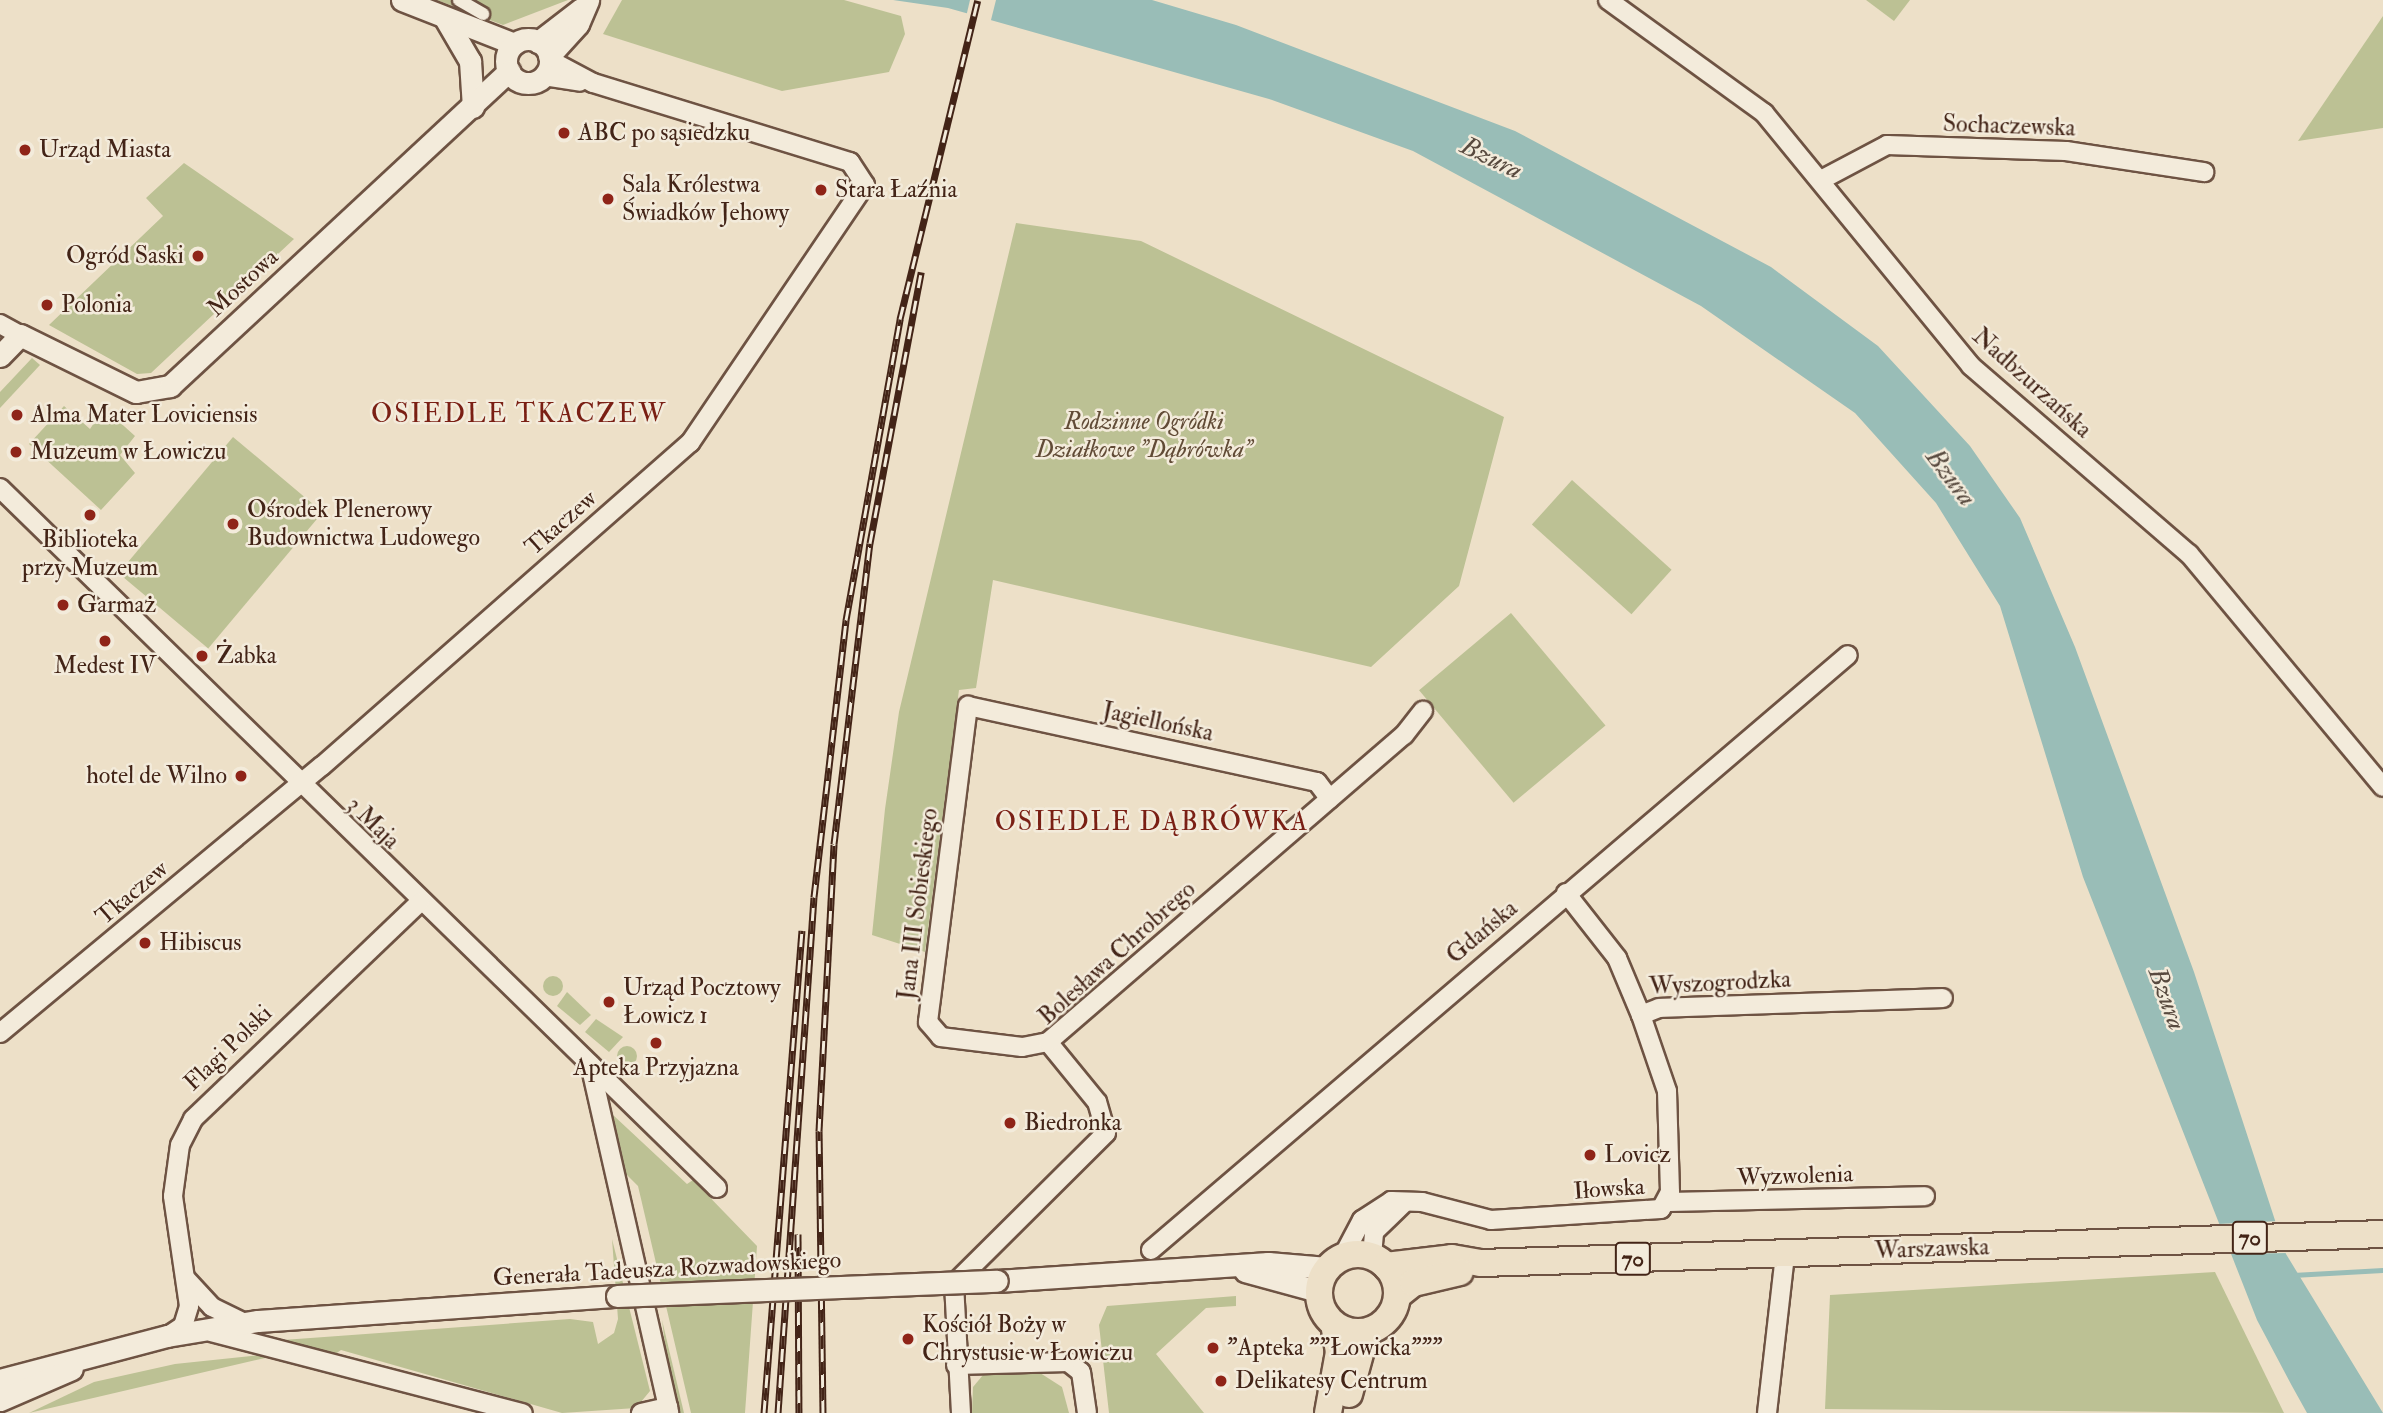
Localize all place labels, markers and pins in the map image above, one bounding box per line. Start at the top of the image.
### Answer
place label: ABC po sąsiedzku [578,119,750,147]
marker: ABC po sąsiedzku [556,125,572,141]
place label: Urząd Miasta [39,136,171,164]
marker: Urząd Miasta [17,142,33,158]
place label: Sala Królestwa Świadków Jehowy [622,171,789,227]
place label: Stara Łaźnia [835,176,957,204]
marker: Stara Łaźnia [813,182,829,198]
marker: Sala Królestwa Świadków Jehowy [600,191,616,207]
place label: Ogród Saski [66,242,184,270]
marker: Ogród Saski [190,248,206,264]
place label: Polonia [61,291,132,319]
marker: Polonia [39,297,55,313]
place label: Alma Mater Loviciensis [31,401,257,429]
marker: Alma Mater Loviciensis [9,407,25,423]
place label: Muzeum w Łowiczu [30,438,227,466]
marker: Muzeum w Łowiczu [8,444,24,460]
place label: Ośrodek Plenerowy Budownictwa Ludowego [247,496,480,552]
marker: Biblioteka przy Muzeum [82,507,98,523]
marker: Ośrodek Plenerowy Budownictwa Ludowego [225,516,241,532]
place label: Biblioteka przy Muzeum [22,526,158,582]
place label: Garmaż [77,591,156,619]
marker: Garmaż [55,597,71,613]
marker: Medest IV [97,633,113,649]
place label: Żabka [216,642,277,670]
marker: Żabka [194,648,210,664]
place label: Medest IV [54,652,156,680]
place label: hotel de Wilno [86,762,227,790]
marker: hotel de Wilno [233,768,249,784]
place label: Hibiscus [159,929,242,957]
marker: Hibiscus [137,935,153,951]
place label: Urząd Pocztowy Łowicz 1 [623,974,781,1030]
marker: Urząd Pocztowy Łowicz 1 [601,994,617,1010]
marker: Apteka Przyjazna [648,1035,664,1051]
place label: Apteka Przyjazna [573,1054,739,1082]
place label: Biedronka [1024,1109,1122,1137]
marker: Biedronka [1002,1115,1018,1131]
place label: Lovicz [1604,1141,1671,1169]
marker: Lovicz [1582,1147,1598,1163]
place label: Kościół Boży w Chrystusie w Łowiczu [922,1311,1133,1367]
marker: Kościół Boży w Chrystusie w Łowiczu [900,1331,916,1347]
place label: "Apteka ""Łowicka""" [1227,1334,1443,1362]
marker: "Apteka ""Łowicka""" [1205,1340,1221,1356]
place label: Delikatesy Centrum [1235,1367,1428,1395]
marker: Delikatesy Centrum [1213,1373,1229,1389]

